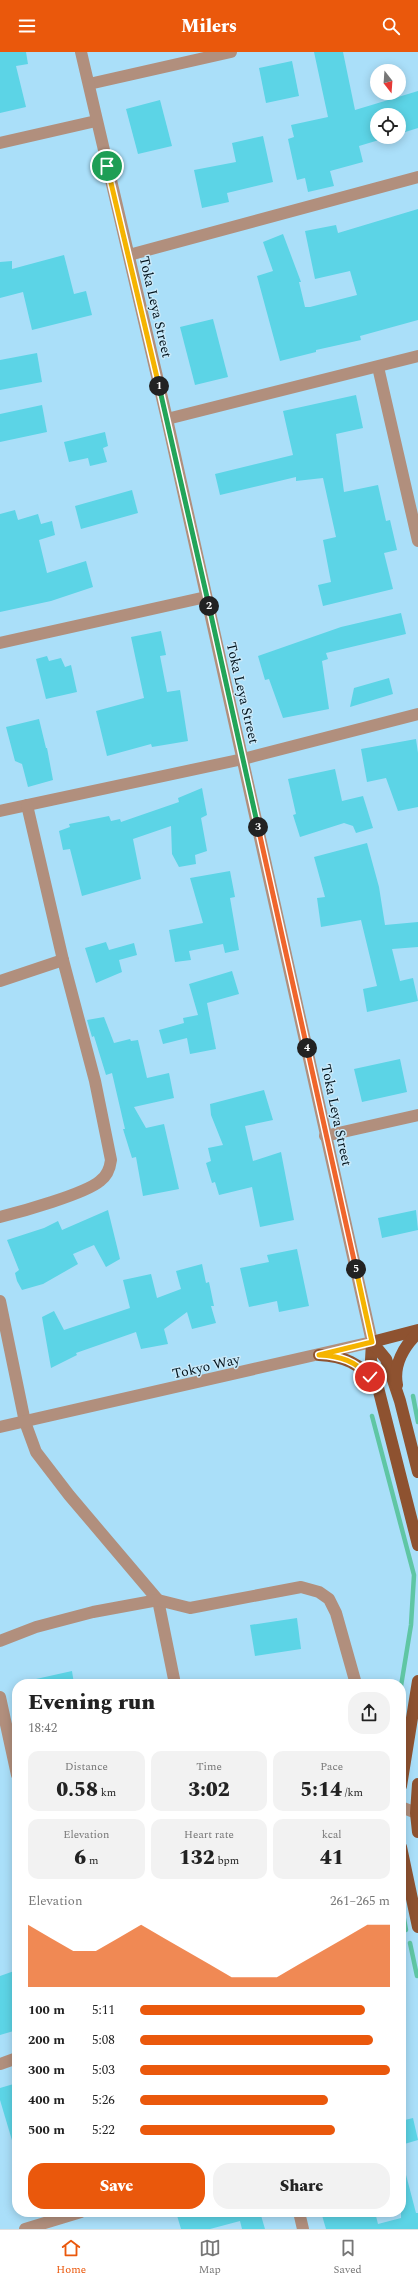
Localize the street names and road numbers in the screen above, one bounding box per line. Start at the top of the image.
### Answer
street label: Toka Leya Street [134,254,177,360]
street label: Toka Leya Street [221,640,264,746]
street label: Toka Leya Street [315,1062,358,1168]
street label: Tokyo Way [170,1348,243,1384]

